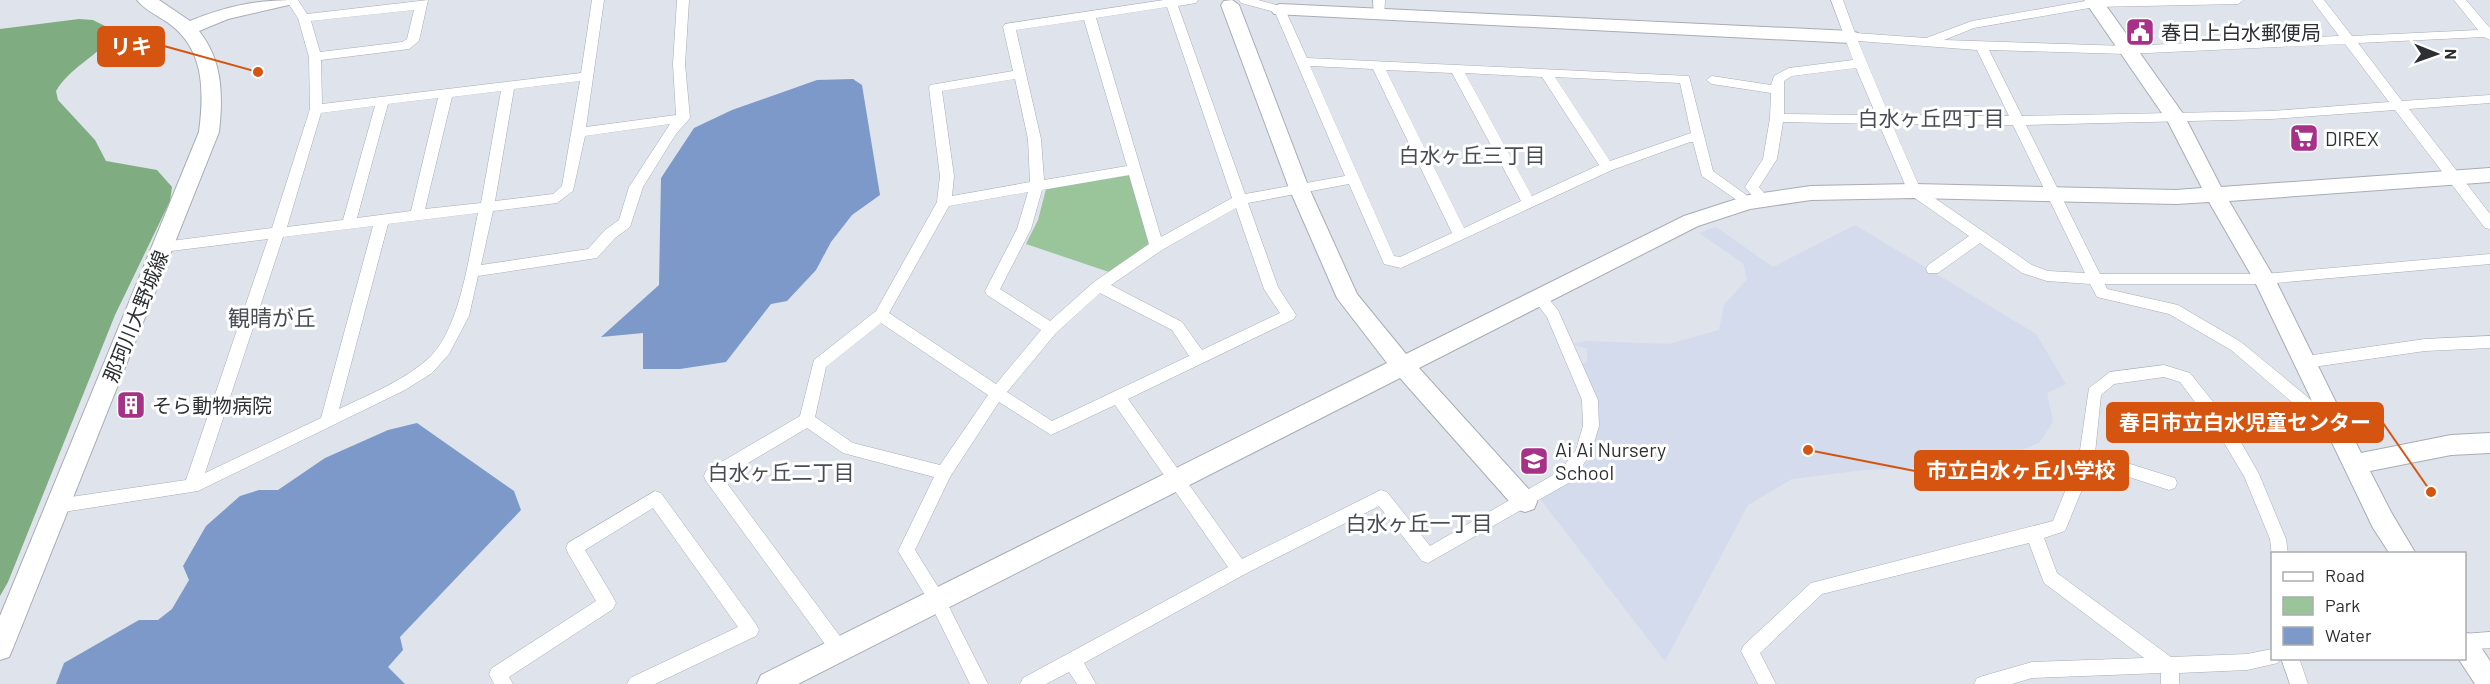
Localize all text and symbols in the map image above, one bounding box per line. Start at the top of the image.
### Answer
public building icon: 春日上白水郵便局 [2124,16,2156,48]
place label: 春日上白水郵便局 [2161,20,2321,44]
north arrow [2406,24,2466,84]
callout: リキ [98,27,164,66]
text: リキ [110,33,152,58]
text: N [2442,49,2461,60]
district label: 白水ヶ丘四丁目 [1858,105,2005,130]
supermarket icon: DIREX [2288,122,2320,154]
place label: DIREX [2325,126,2379,150]
district label: 白水ヶ丘三丁目 [1399,142,1546,167]
street label: 那珂川大野城線 [98,247,172,385]
district label: 観晴が丘 [228,304,316,330]
building icon: そら動物病院 [115,389,147,421]
place label: そら動物病院 [152,393,272,417]
callout: 春日市立白水児童センター [2107,403,2383,442]
text: 春日市立白水児童センター [2119,409,2371,434]
place label: Ai Ai Nursery School [1555,437,1666,484]
school or university icon: Ai Ai Nursery School [1518,445,1550,477]
callout: 市立白水ヶ丘小学校 [1915,451,2128,490]
text: 市立白水ヶ丘小学校 [1927,457,2116,482]
district label: 白水ヶ丘二丁目 [708,459,855,484]
district label: 白水ヶ丘一丁目 [1346,510,1493,535]
legend [2271,552,2466,660]
text: Road [2325,564,2365,586]
text: Park [2325,594,2360,616]
text: Water [2325,624,2372,646]

